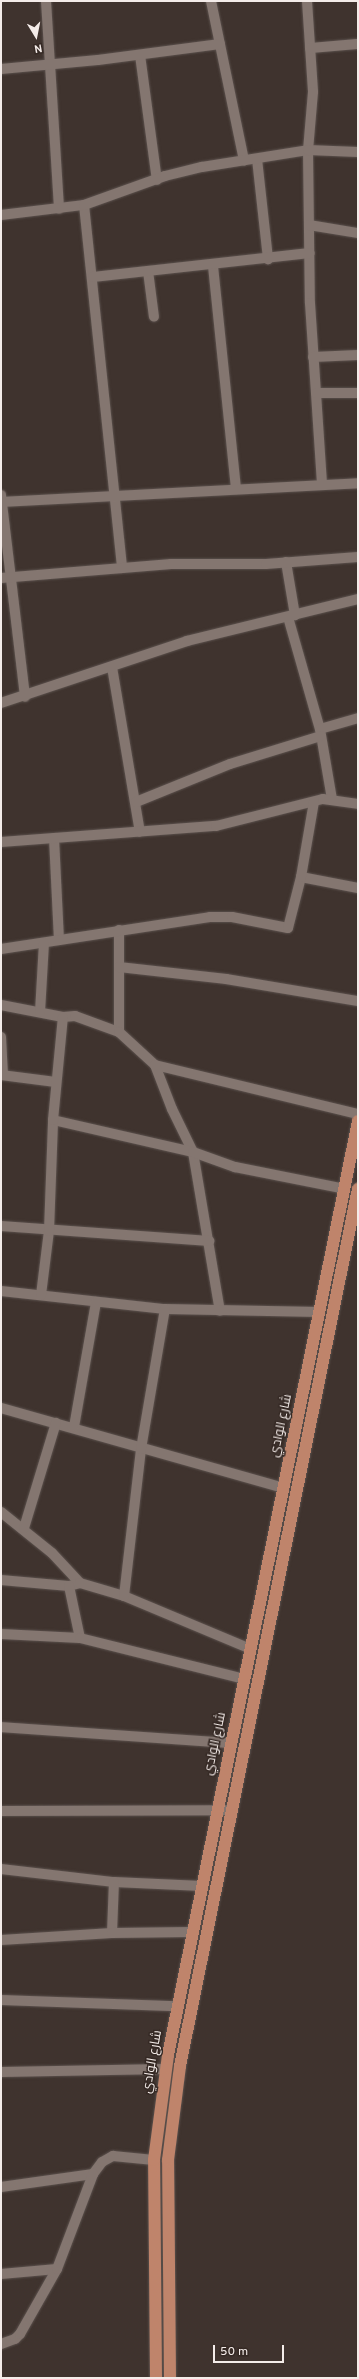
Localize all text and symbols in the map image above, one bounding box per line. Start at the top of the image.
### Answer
north arrow [16,16,56,56]
text: N [33,40,43,55]
street label: شارع الوادي [268,1393,296,1459]
street label: شارع الوادي [202,1711,230,1777]
street label: شارع الوادي [140,2029,166,2095]
scale bar [215,2337,286,2363]
text: 50 m [220,2344,248,2360]

